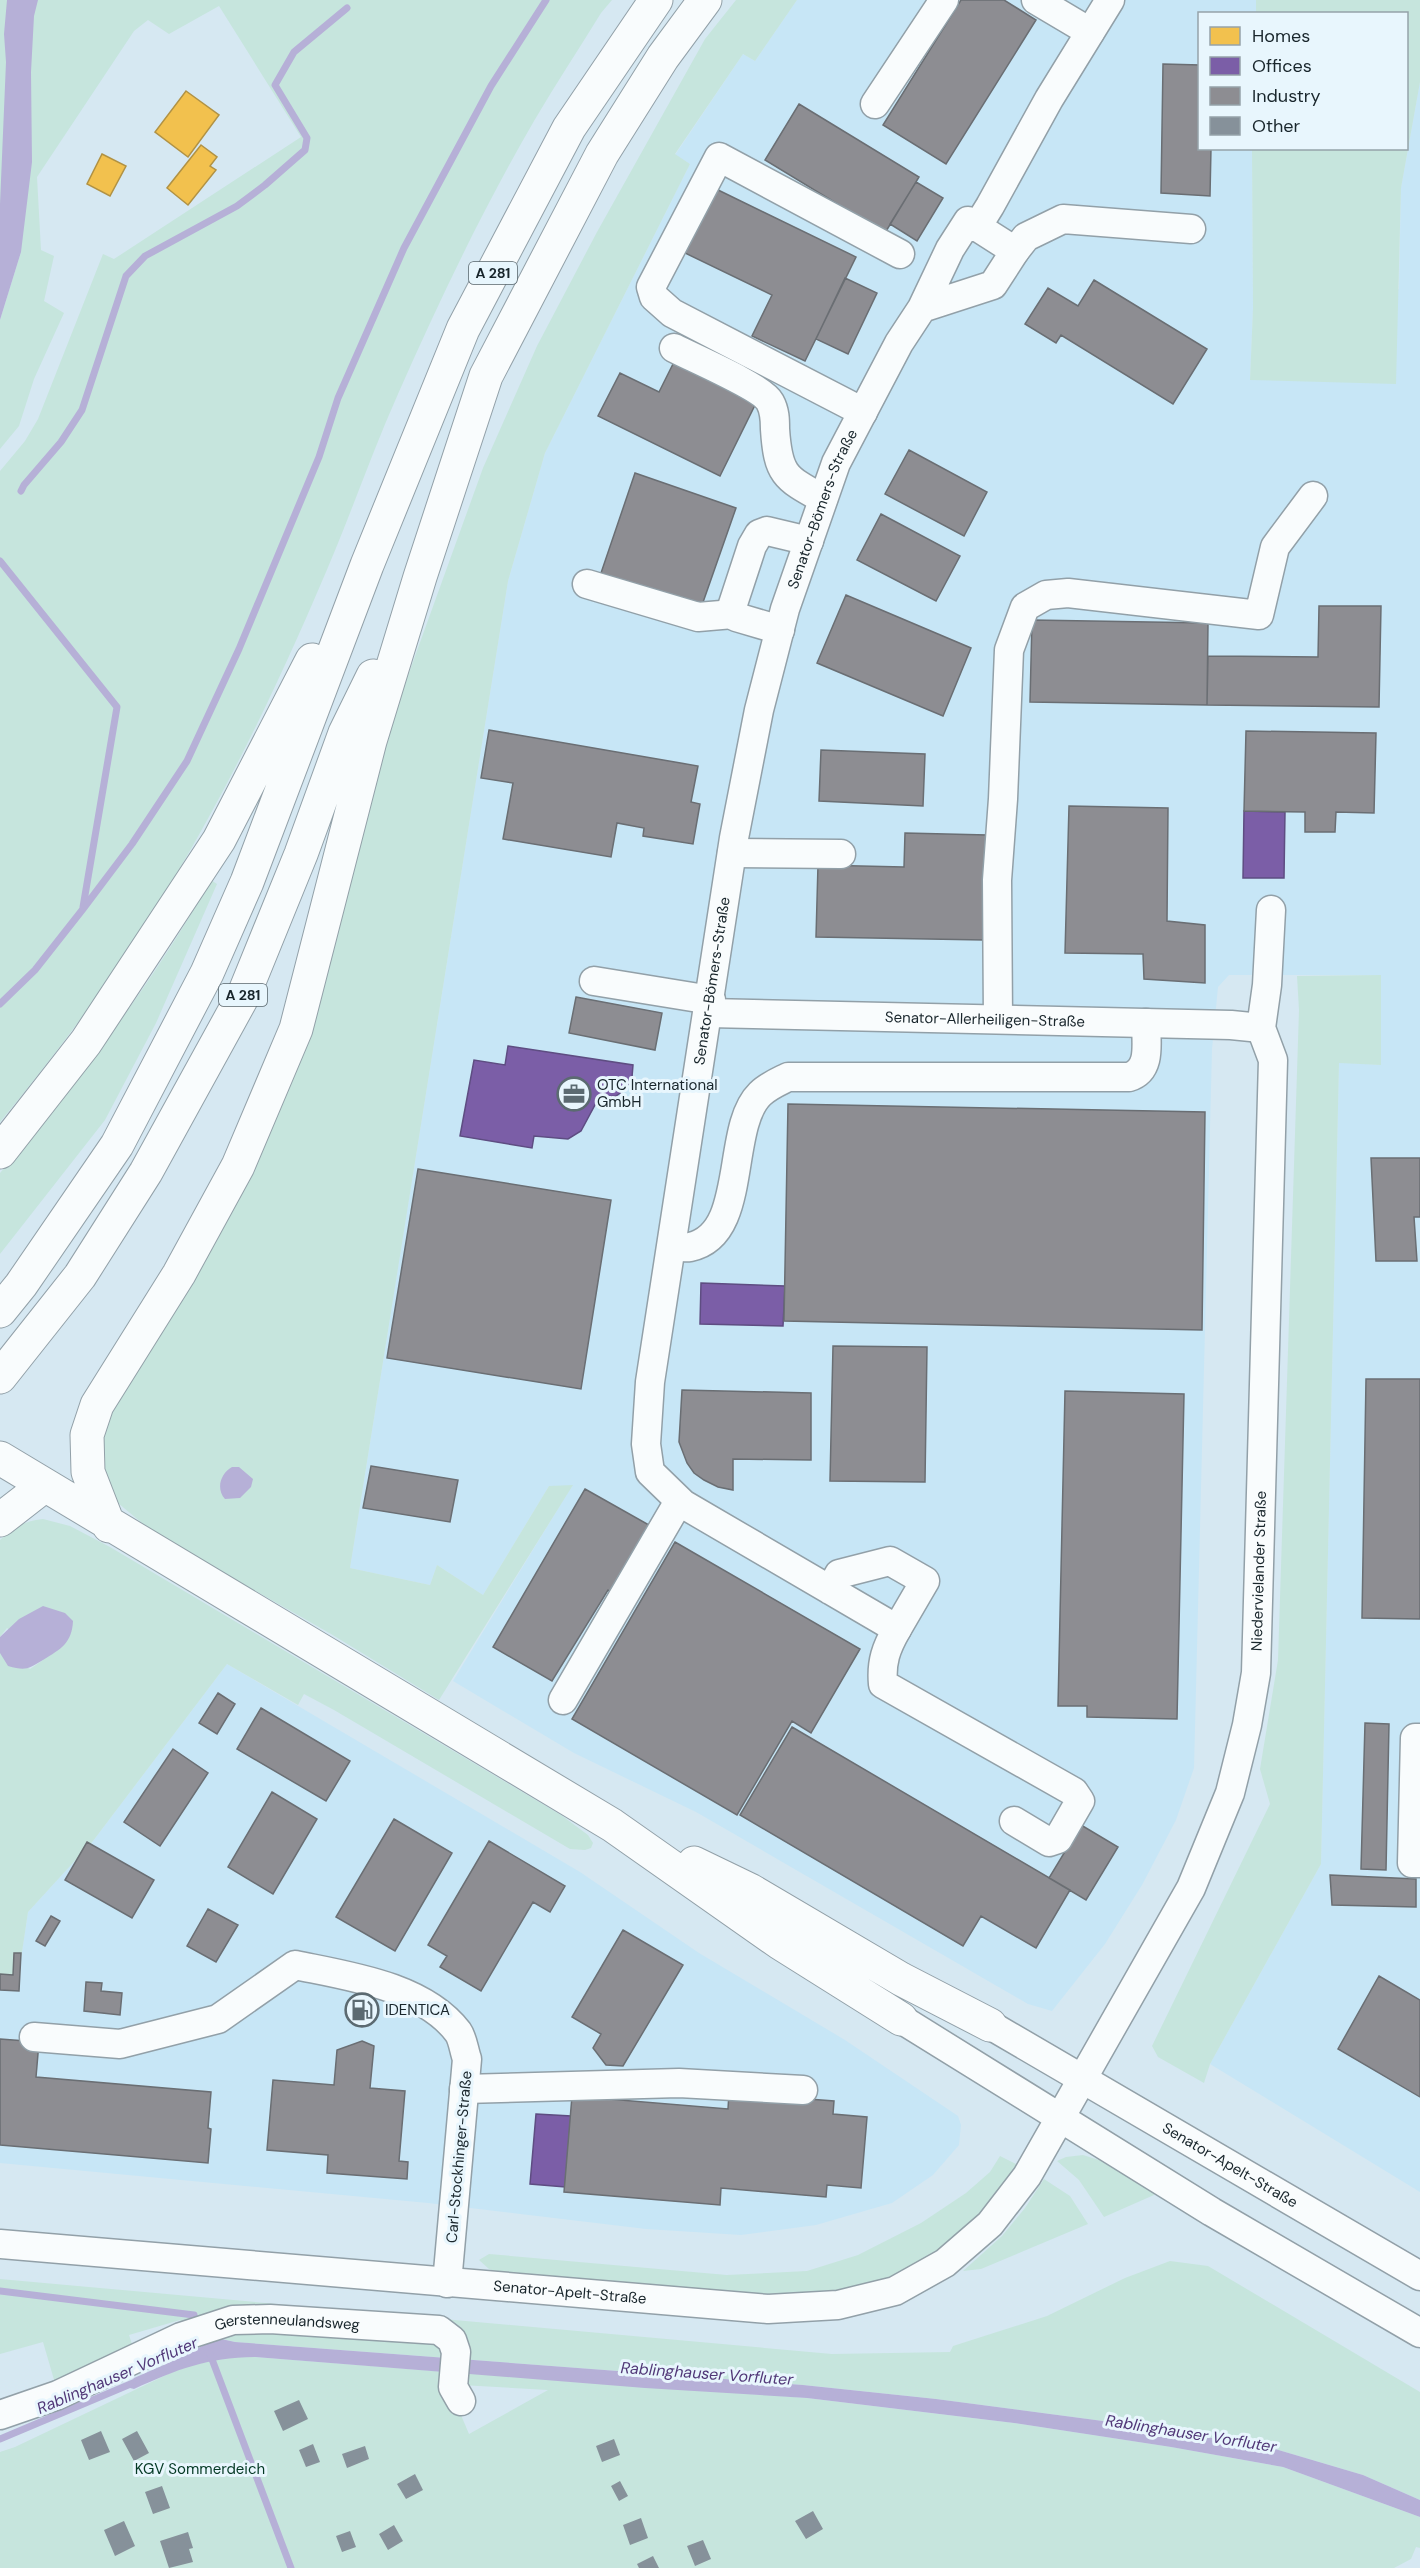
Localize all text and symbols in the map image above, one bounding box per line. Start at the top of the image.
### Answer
legend [1198,12,1408,150]
text: Homes [1252,24,1310,48]
text: Offices [1252,54,1312,78]
text: Industry [1252,84,1321,108]
text: Other [1252,114,1301,138]
road number: A 281 [469,262,517,284]
street label: Senator-Bömers-Straße [783,426,862,592]
street label: Senator-Bömers-Straße [689,895,735,1066]
road number: A 281 [219,984,267,1006]
street label: Senator-Allerheiligen-Straße [885,1007,1085,1032]
place label: OTC International GmbH [597,1075,718,1112]
office icon: OTC International GmbH [556,1076,592,1112]
street label: Niedervielander Straße [1247,1491,1271,1651]
fuel station icon: IDENTICA [344,1992,380,2028]
place label: IDENTICA [385,2000,450,2020]
street label: Carl-Stockhinger-Straße [442,2070,476,2244]
street label: Senator-Apelt-Straße [1159,2118,1301,2212]
street label: Senator-Apelt-Straße [493,2276,647,2309]
street label: Gerstenneulandsweg [212,2309,360,2335]
water label: Rablinghauser Vorfluter [33,2332,202,2419]
water label: Rablinghauser Vorfluter [620,2357,795,2390]
water label: Rablinghauser Vorfluter [1104,2410,1279,2458]
park label: KGV Sommerdeich [135,2459,265,2479]

